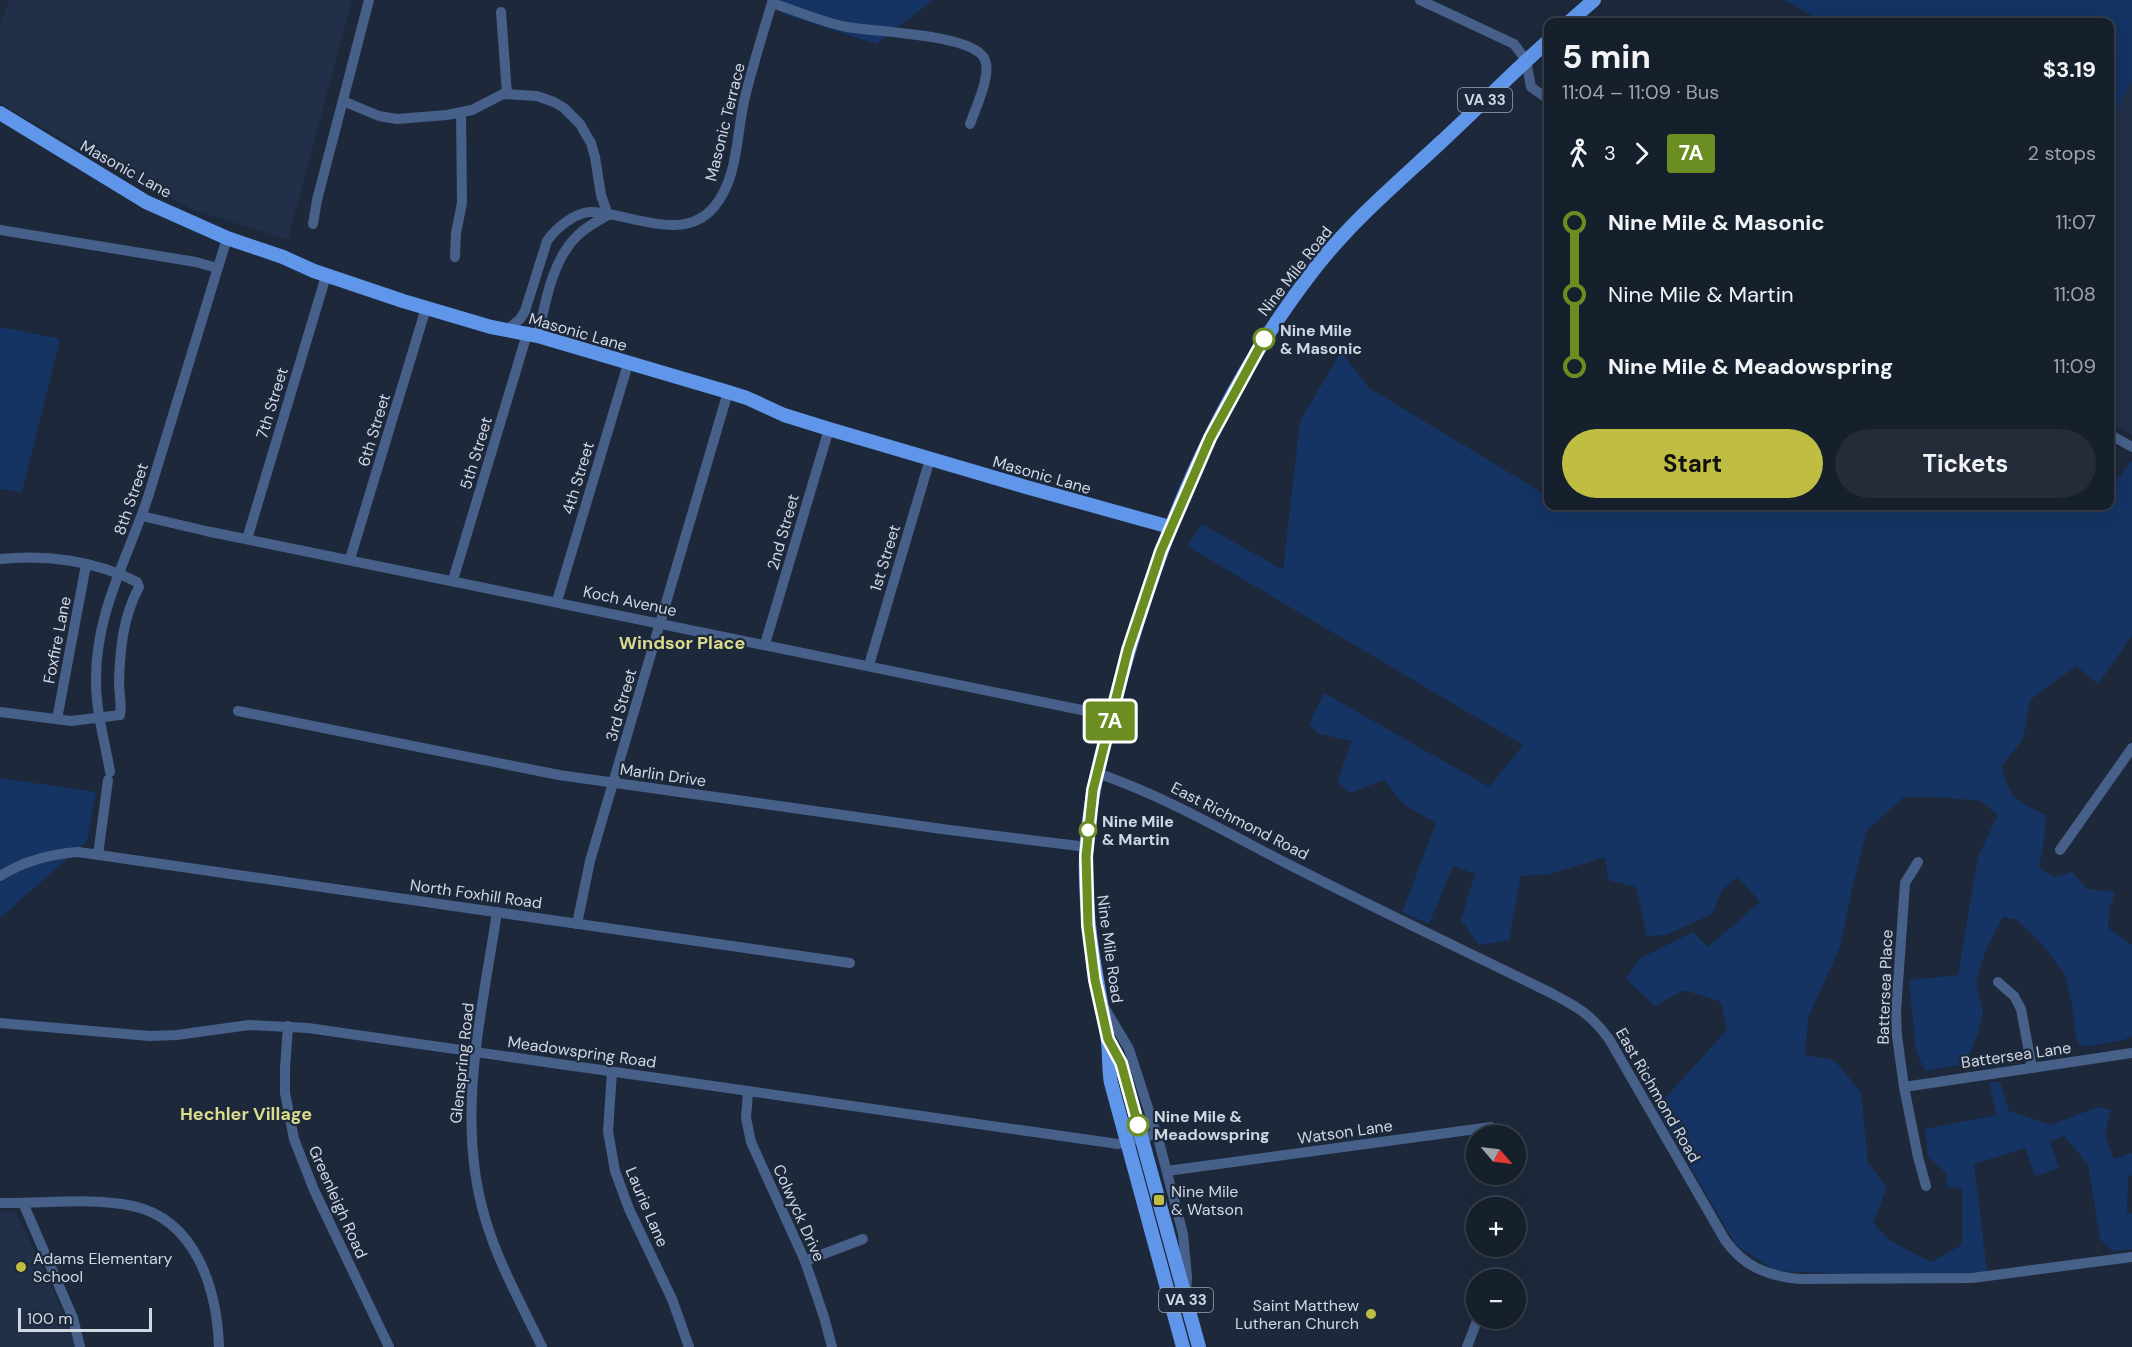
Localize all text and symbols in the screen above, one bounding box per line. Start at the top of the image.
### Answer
text: 5 min [1562,35,1651,78]
text: $3.19 [2043,55,2096,84]
street label: Masonic Terrace [700,60,750,184]
text: 11:04 – 11:09 · Bus [1562,79,1719,105]
road number: VA 33 [1458,88,1512,112]
street label: Masonic Lane [77,135,175,203]
icon: walk [1562,137,1595,170]
icon: forward [1625,137,1658,170]
text: 7A [1679,139,1703,167]
text: 3 [1604,140,1616,166]
text: 2 stops [2028,140,2096,166]
text: Nine Mile & Masonic [1608,208,1825,237]
text: 11:07 [2055,209,2096,235]
street label: Nine Mile Road [1253,222,1337,320]
text: Nine Mile & Martin [1608,280,1794,309]
text: 11:08 [2054,281,2096,307]
street label: Masonic Lane [526,308,630,356]
place label: Nine Mile & Masonic [1280,320,1362,359]
marker: Nine Mile & Masonic [1253,328,1275,350]
text: Nine Mile & Meadowspring [1608,352,1893,381]
text: 11:09 [2053,353,2096,379]
street label: 7th Street [251,365,293,441]
street label: 6th Street [353,391,395,469]
street label: 5th Street [455,414,497,492]
button: Start [1562,429,1823,498]
button: Tickets [1835,429,2096,498]
street label: 4th Street [557,439,599,517]
street label: Masonic Lane [990,451,1094,499]
street label: 8th Street [109,460,153,538]
street label: 2nd Street [762,492,804,572]
street label: 1st Street [865,522,905,594]
street label: Koch Avenue [581,581,679,621]
street label: Foxfire Lane [38,594,76,686]
district label: Windsor Place [619,631,745,655]
street label: 3rd Street [601,666,641,744]
line badge: 7A [1083,702,1137,740]
text: 7A [1098,707,1122,735]
street label: Marlin Drive [619,759,707,791]
street label: East Richmond Road [1167,777,1313,865]
place label: Nine Mile & Martin [1102,811,1174,850]
marker: Nine Mile & Martin [1079,821,1097,839]
street label: North Foxhill Road [409,874,543,914]
street label: Nine Mile Road [1092,894,1128,1004]
street label: Battersea Place [1872,929,1898,1045]
street label: Glenspring Road [445,1002,479,1124]
street label: East Richmond Road [1611,1024,1705,1166]
street label: Meadowspring Road [506,1031,658,1073]
street label: Battersea Lane [1960,1037,2072,1073]
district label: Hechler Village [180,1102,312,1126]
place label: Nine Mile & Meadowspring [1154,1106,1270,1145]
marker: Nine Mile & Meadowspring [1127,1114,1149,1136]
street label: Watson Lane [1296,1115,1394,1149]
north arrow [1466,1125,1526,1185]
map controls [1466,1125,1526,1329]
street label: Greenleigh Road [304,1142,372,1262]
street label: Colwyck Drive [768,1161,830,1265]
street label: Laurie Lane [621,1164,673,1250]
place label: Nine Mile & Watson [1171,1181,1243,1220]
marker: Nine Mile & Watson [1152,1193,1166,1207]
button: + [1466,1197,1526,1257]
place label: Adams Elementary School [33,1248,173,1287]
marker: Adams Elementary School [14,1260,28,1274]
button: − [1466,1269,1526,1329]
road number: VA 33 [1159,1288,1213,1312]
place label: Saint Matthew Lutheran Church [1235,1295,1359,1334]
scale bar [18,1305,152,1332]
marker: Saint Matthew Lutheran Church [1364,1307,1378,1321]
text: 100 m [27,1308,72,1329]

